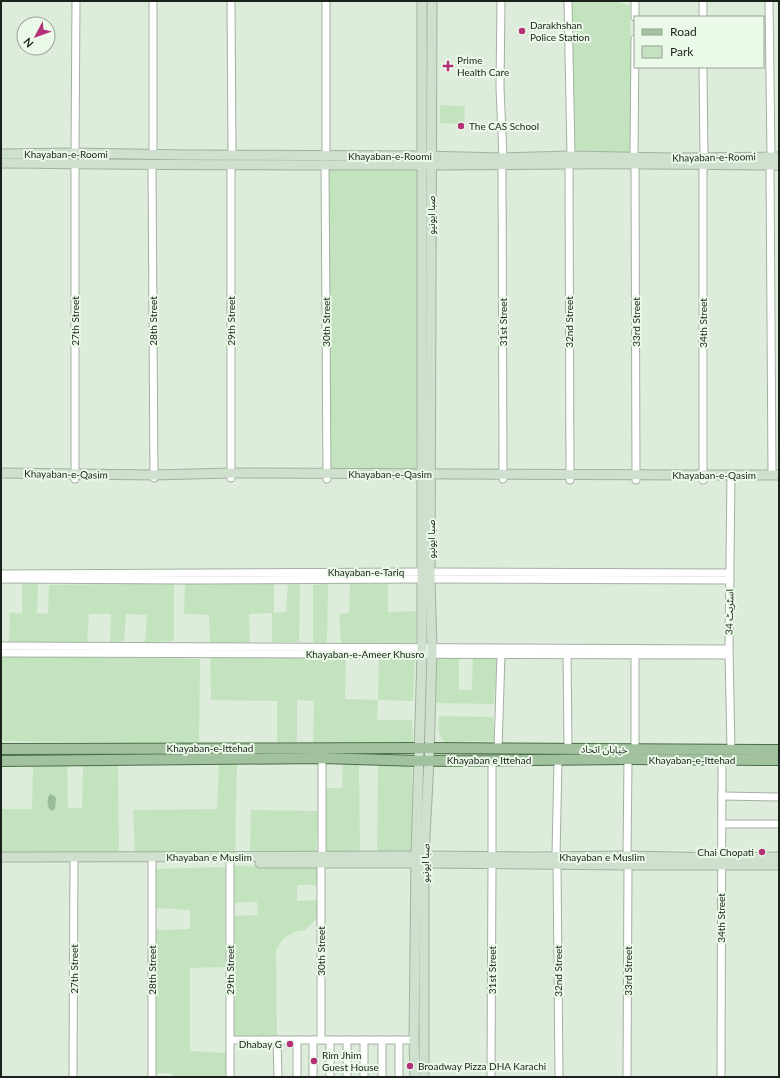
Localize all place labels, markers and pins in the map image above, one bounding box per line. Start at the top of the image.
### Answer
place label: Darakhshan Police Station [530,19,590,43]
marker: Darakhshan Police Station [517,26,527,36]
place label: Prime Health Care [457,54,509,78]
marker: Prime Health Care [442,60,454,72]
place label: The CAS School [469,120,539,132]
marker: The CAS School [456,121,466,131]
place label: Chai Chopati [697,846,754,858]
marker: Chai Chopati [757,847,767,857]
place label: Dhabay G [239,1038,282,1050]
marker: Dhabay G [285,1039,295,1049]
place label: Rim Jhim Guest House [322,1049,379,1073]
marker: Rim Jhim Guest House [309,1056,319,1066]
place label: Broadway Pizza DHA Karachi [418,1060,546,1072]
marker: Broadway Pizza DHA Karachi [405,1061,415,1071]

